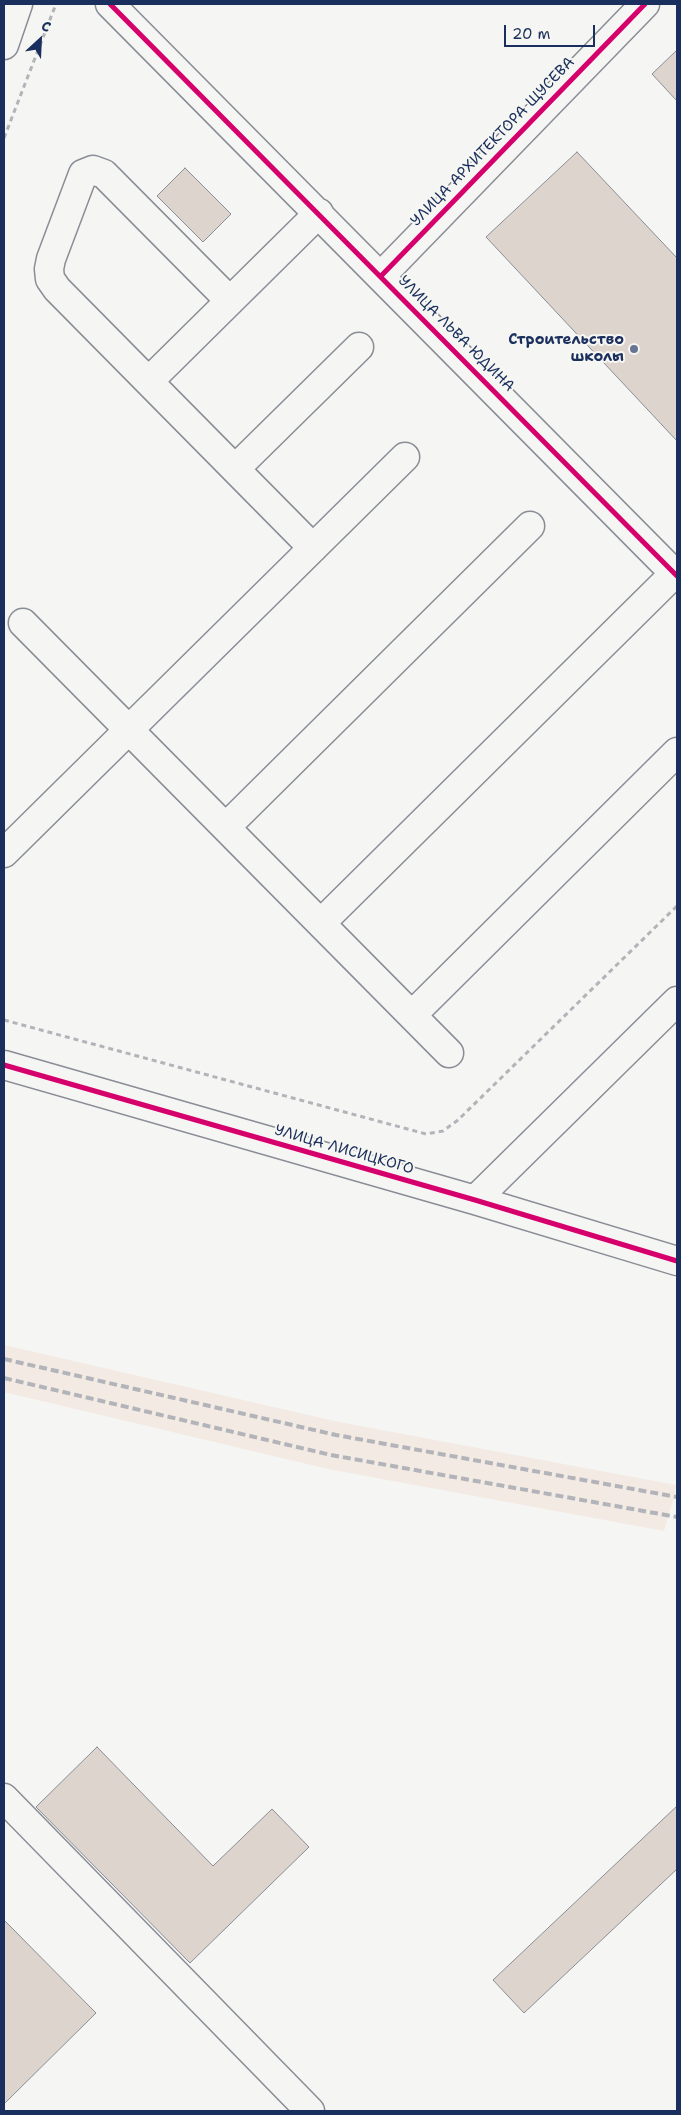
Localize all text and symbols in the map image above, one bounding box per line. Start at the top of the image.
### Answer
north arrow [15,15,65,65]
scale bar [506,15,597,47]
text: С [39,16,54,36]
text: 20 m [512,24,551,44]
street label: УЛИЦА АРХИТЕКТОРА ЩУСЕВА [407,54,579,230]
street label: УЛИЦА ЛЬВА ЮДИНА [394,272,518,396]
place label: Строительство школы [508,331,624,366]
marker: Строительство школы [628,343,640,355]
street label: УЛИЦА ЛИСИЦКОГО [272,1121,416,1179]

